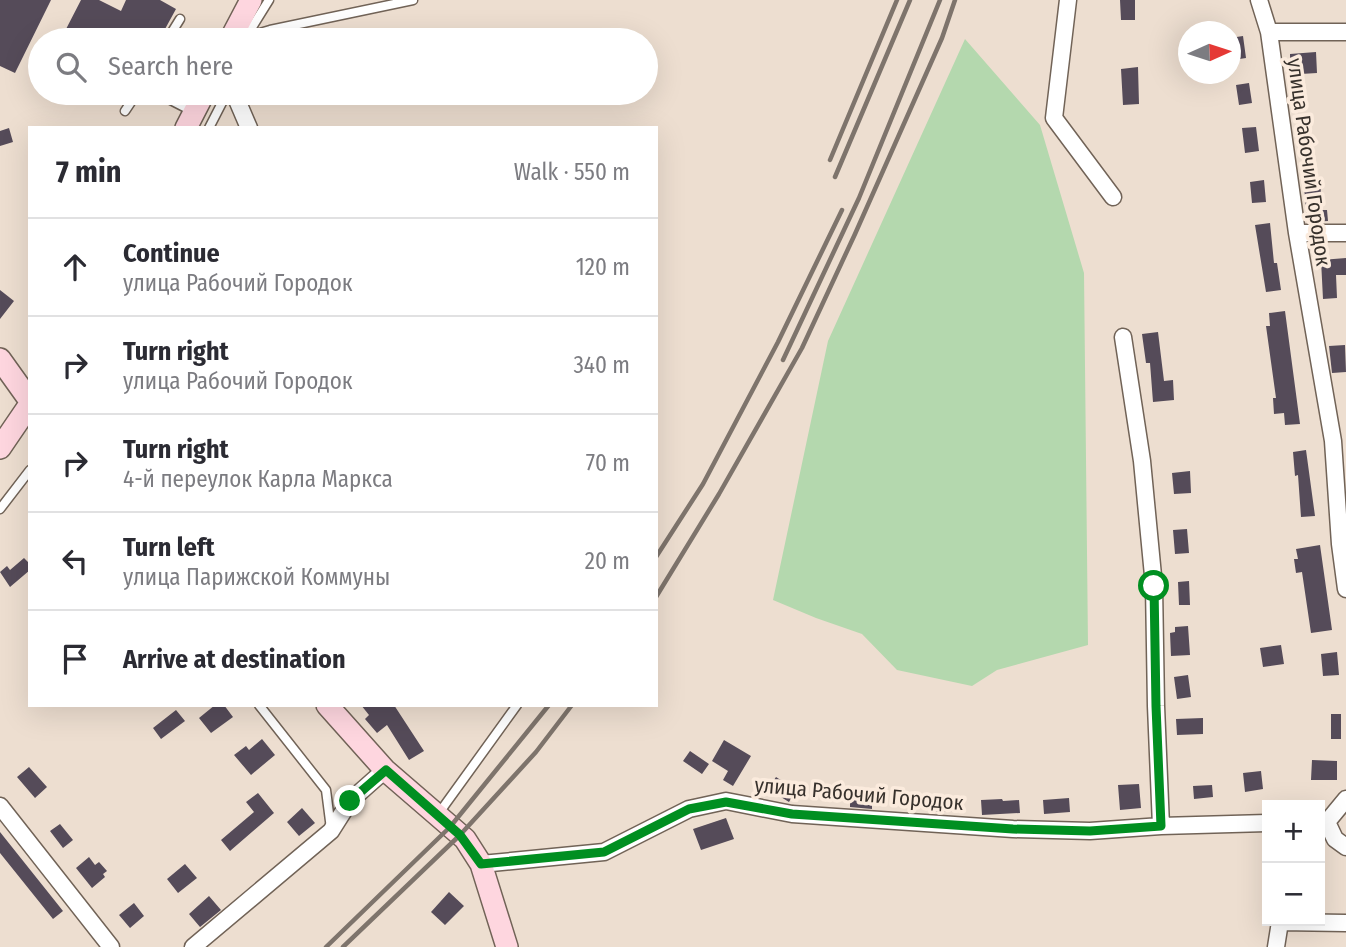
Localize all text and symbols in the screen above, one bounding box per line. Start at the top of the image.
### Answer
north arrow [1178,21,1241,84]
search box [28,28,658,105]
icon: search [52,48,90,86]
text: Search here [108,51,233,82]
street label: улица Рабочий Городок [1282,56,1336,268]
text: 7 min [56,154,121,190]
text: Walk · 550 m [514,158,630,186]
text: Continue [123,238,220,269]
icon: ahead [56,248,94,286]
text: 120 m [576,253,630,281]
text: улица Рабочий Городок [123,269,353,297]
text: Turn right [123,336,229,367]
icon: right [56,346,94,384]
text: 340 m [574,351,630,379]
text: улица Рабочий Городок [123,367,353,395]
text: Turn right [123,434,229,465]
icon: right [56,444,94,482]
text: 70 m [586,449,630,477]
text: 4-й переулок Карла Маркса [123,465,393,493]
text: Turn left [123,532,215,563]
icon: left [56,542,94,580]
text: 20 m [585,547,630,575]
text: улица Парижской Коммуны [123,563,390,591]
route start [1138,570,1169,601]
icon: arrive [56,640,94,678]
text: Arrive at destination [123,644,346,675]
street label: улица Рабочий Городок [753,772,965,816]
route end [334,785,365,816]
map controls [1262,800,1325,926]
button: + [1262,800,1325,863]
button: − [1262,863,1325,926]

